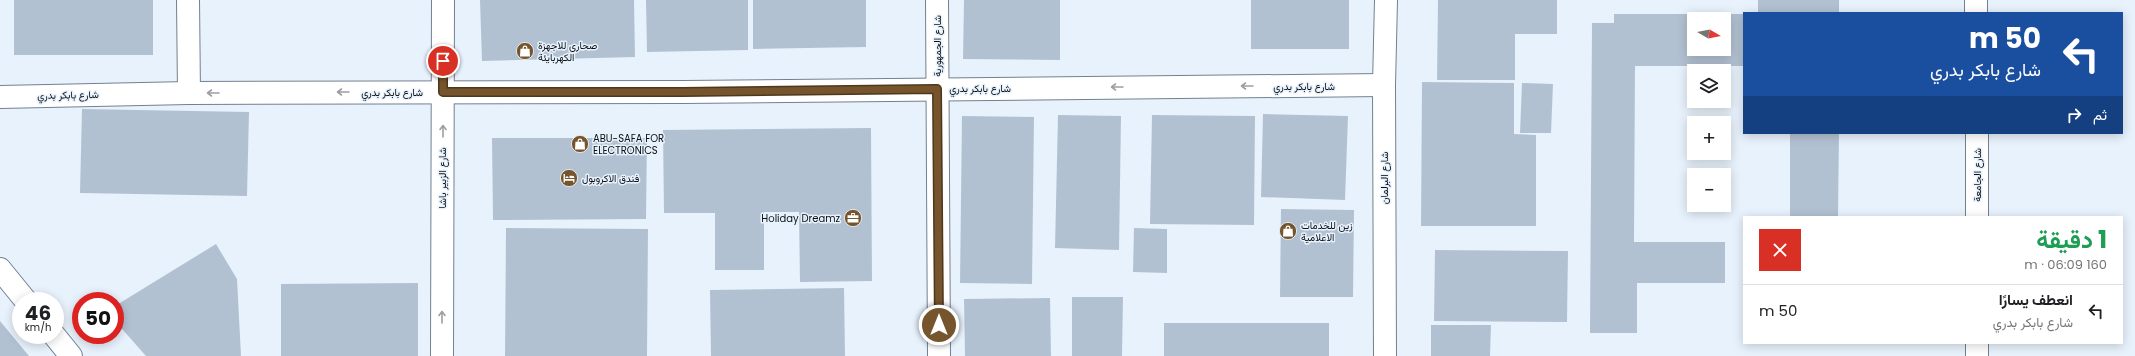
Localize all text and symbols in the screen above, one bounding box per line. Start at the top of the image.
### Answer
north arrow [1687,12,1731,56]
map controls [1687,12,1731,212]
street label: شارع الجمهورية [930,15,945,77]
text: 50 m [1969,19,2041,58]
icon: left [2055,28,2107,80]
place label: صحاري للاجهزة الكهربايئة [538,38,597,65]
shop icon: صحاري للاجهزة الكهربايئة [515,41,535,61]
pin [426,44,460,78]
icon: arrive [432,50,454,72]
text: شارع بابكر بدري [1930,57,2041,82]
button: layers [1687,64,1731,108]
street label: شارع بابكر بدري [1273,79,1335,95]
street label: شارع بابكر بدري [949,81,1011,97]
one-way arrow [1241,82,1254,90]
one-way arrow [1111,83,1124,91]
street label: شارع بابكر بدري [361,85,423,101]
street label: شارع بابكر بدري [37,87,99,104]
one-way arrow [337,88,350,96]
one-way arrow [207,89,220,97]
icon: right [2063,104,2085,126]
text: ثم [2093,104,2107,125]
button: + [1687,116,1731,160]
one-way arrow [439,125,446,138]
place label: ABU-SAFA FOR ELECTRONICS [593,131,664,158]
shop icon: ABU-SAFA FOR ELECTRONICS [570,134,590,154]
street label: شارع الزبير باشا [435,147,450,209]
street label: شارع الجامعة [1970,148,1985,202]
street label: شارع البرلمان [1377,152,1392,204]
hotel icon: فندق الاكروبول [559,168,579,188]
button: − [1687,168,1731,212]
place label: فندق الاكروبول [582,171,640,186]
office icon: Holiday Dreamz [843,208,863,228]
place label: Holiday Dreamz [761,211,840,226]
place label: زين للخدمات الاعلامية [1301,218,1353,245]
shop icon: زين للخدمات الاعلامية [1278,221,1298,241]
text: 1 دقيقة [2036,223,2107,256]
button: close [1759,229,1801,271]
text: 160 m · 06:09 [2024,255,2107,274]
text: انعطف يسارًا [1999,289,2073,310]
speed limit sign: 50 [72,292,124,344]
text: 46 [25,299,51,327]
text: 50 m [1759,300,1797,321]
icon: left [2085,300,2107,322]
position arrow [918,304,960,346]
one-way arrow [438,311,446,324]
text: شارع بابكر بدري [1993,313,2073,332]
text: km/h [25,320,51,335]

